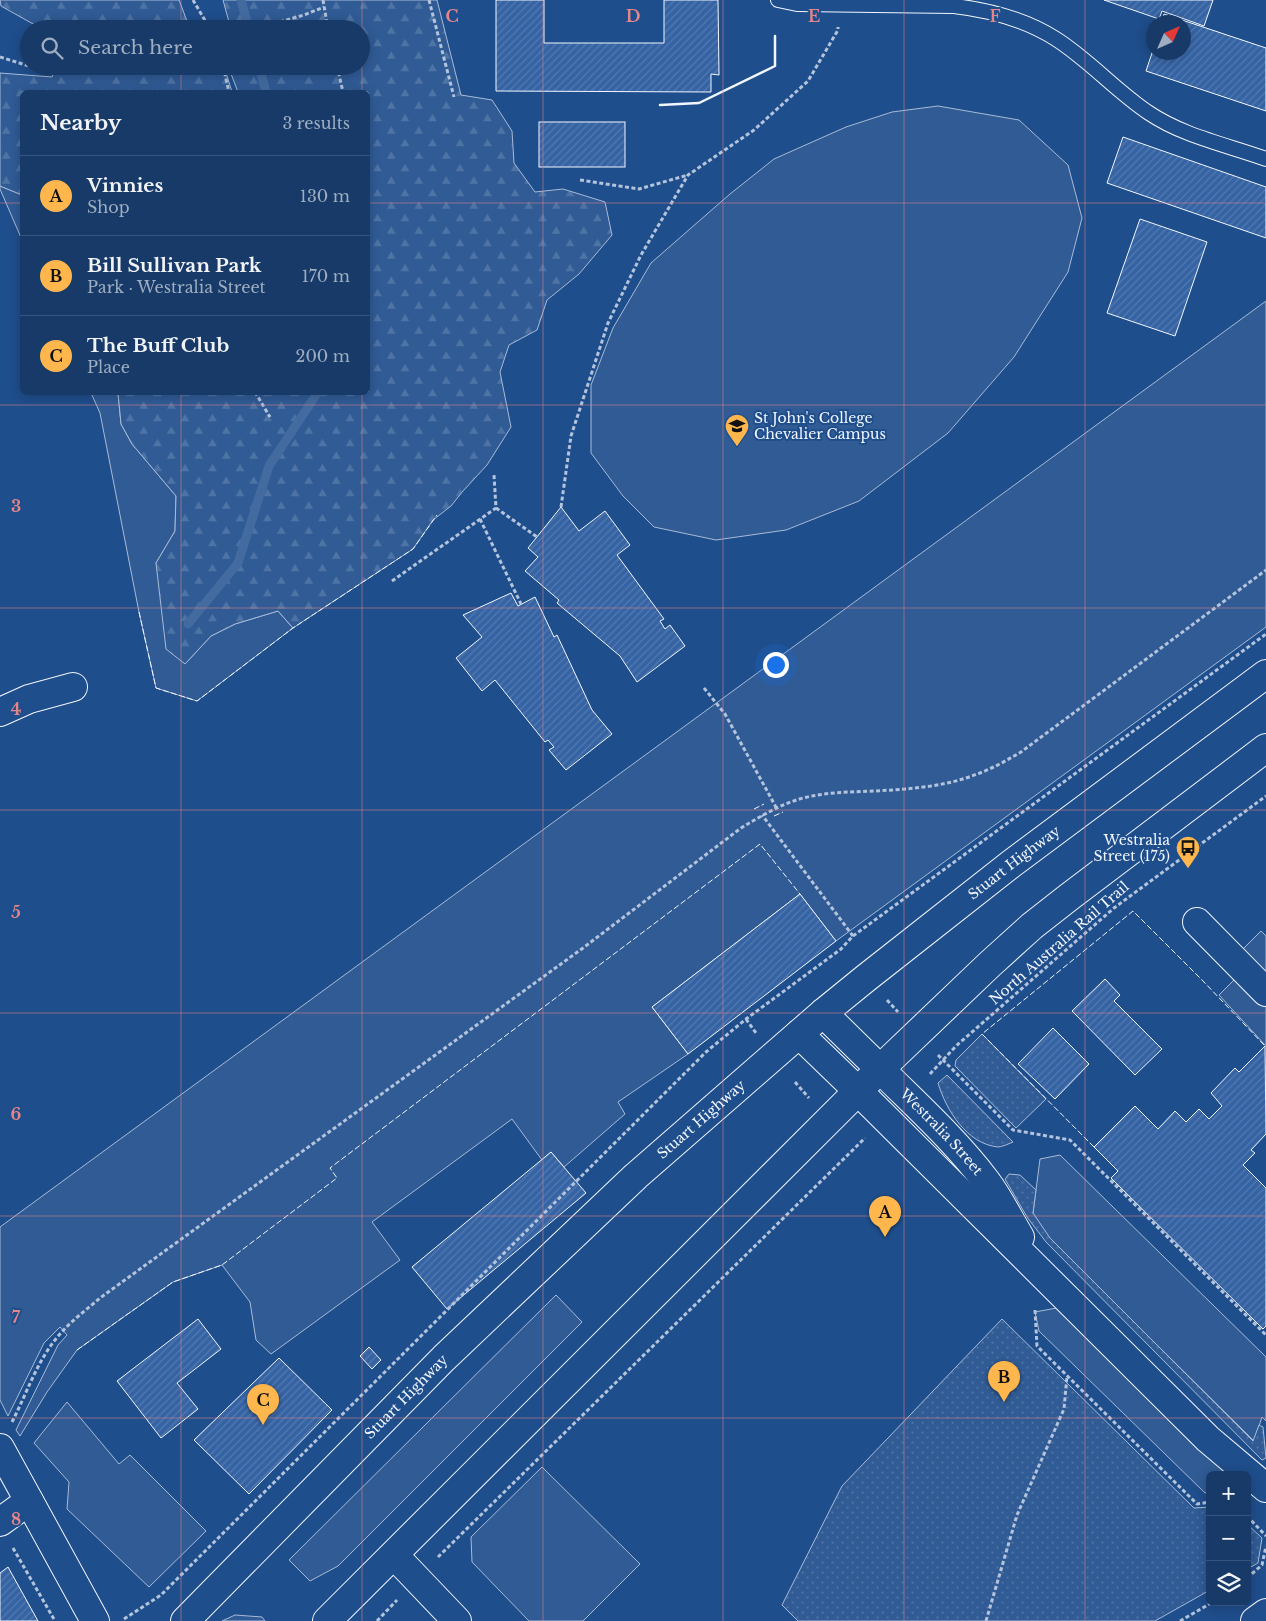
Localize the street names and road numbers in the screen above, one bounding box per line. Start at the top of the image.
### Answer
street label: Stuart Highway [964,822,1064,903]
street label: North Australia Rail Trail [985,877,1133,1009]
street label: Stuart Highway [653,1076,749,1163]
street label: Westralia Street [895,1084,987,1179]
street label: Stuart Highway [361,1351,451,1442]

